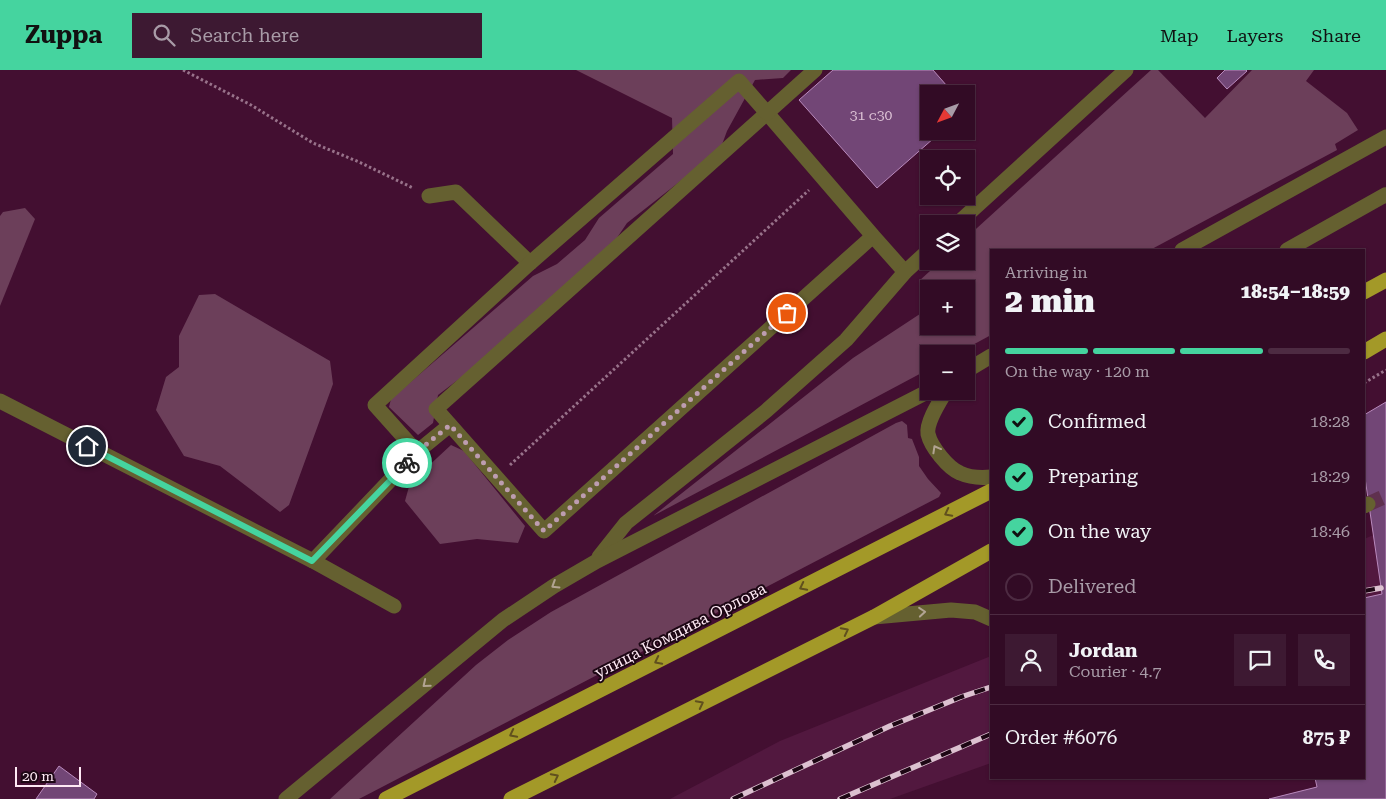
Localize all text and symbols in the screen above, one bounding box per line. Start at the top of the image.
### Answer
search box [132,13,482,58]
text: Zuppa [25,21,102,49]
icon: search [150,21,178,49]
text: Search here [190,24,299,47]
text: Map [1160,25,1199,46]
text: Layers [1227,25,1283,46]
text: Share [1311,25,1361,46]
north arrow [920,85,975,140]
map controls [920,85,975,400]
house number: 31 с30 [850,107,893,123]
button: locate [920,150,975,205]
button: layers [920,215,975,270]
text: Arriving in [1005,263,1088,282]
button: + [920,280,975,335]
text: 18:54–18:59 [1241,280,1350,303]
text: 2 min [1005,282,1095,320]
pin [766,292,808,334]
icon: bag [773,299,801,327]
button: − [920,345,975,400]
text: On the way · 120 m [1005,362,1150,381]
icon: check [1005,408,1033,436]
text: Confirmed [1048,410,1146,433]
text: 18:28 [1310,412,1350,431]
pin [66,425,108,467]
icon: home [73,432,101,460]
courier [382,438,432,488]
one-way arrow [932,446,942,455]
icon: bike [393,449,421,477]
icon: check [1005,463,1033,491]
text: Preparing [1048,465,1138,488]
text: 18:29 [1310,467,1350,486]
one-way arrow [944,507,953,517]
icon: check [1005,518,1033,546]
text: On the way [1048,520,1151,543]
text: 18:46 [1310,522,1350,541]
text: Delivered [1048,575,1136,598]
one-way arrow [551,579,560,589]
street label: улица Комдива Орлова [591,579,770,682]
one-way arrow [799,581,808,591]
one-way arrow [918,607,926,618]
one-way arrow [840,627,849,637]
button: person [1005,634,1057,686]
button: chat [1234,634,1286,686]
button: phone [1298,634,1350,686]
text: Jordan [1069,639,1138,662]
one-way arrow [654,655,663,665]
text: Courier · 4.7 [1069,662,1162,681]
one-way arrow [423,678,432,686]
one-way arrow [695,700,704,710]
text: Order #6076 [1005,726,1117,749]
text: 875 ₽ [1303,726,1350,749]
one-way arrow [509,728,518,738]
scale bar [15,764,81,787]
text: 20 m [22,768,54,784]
one-way arrow [549,773,558,783]

